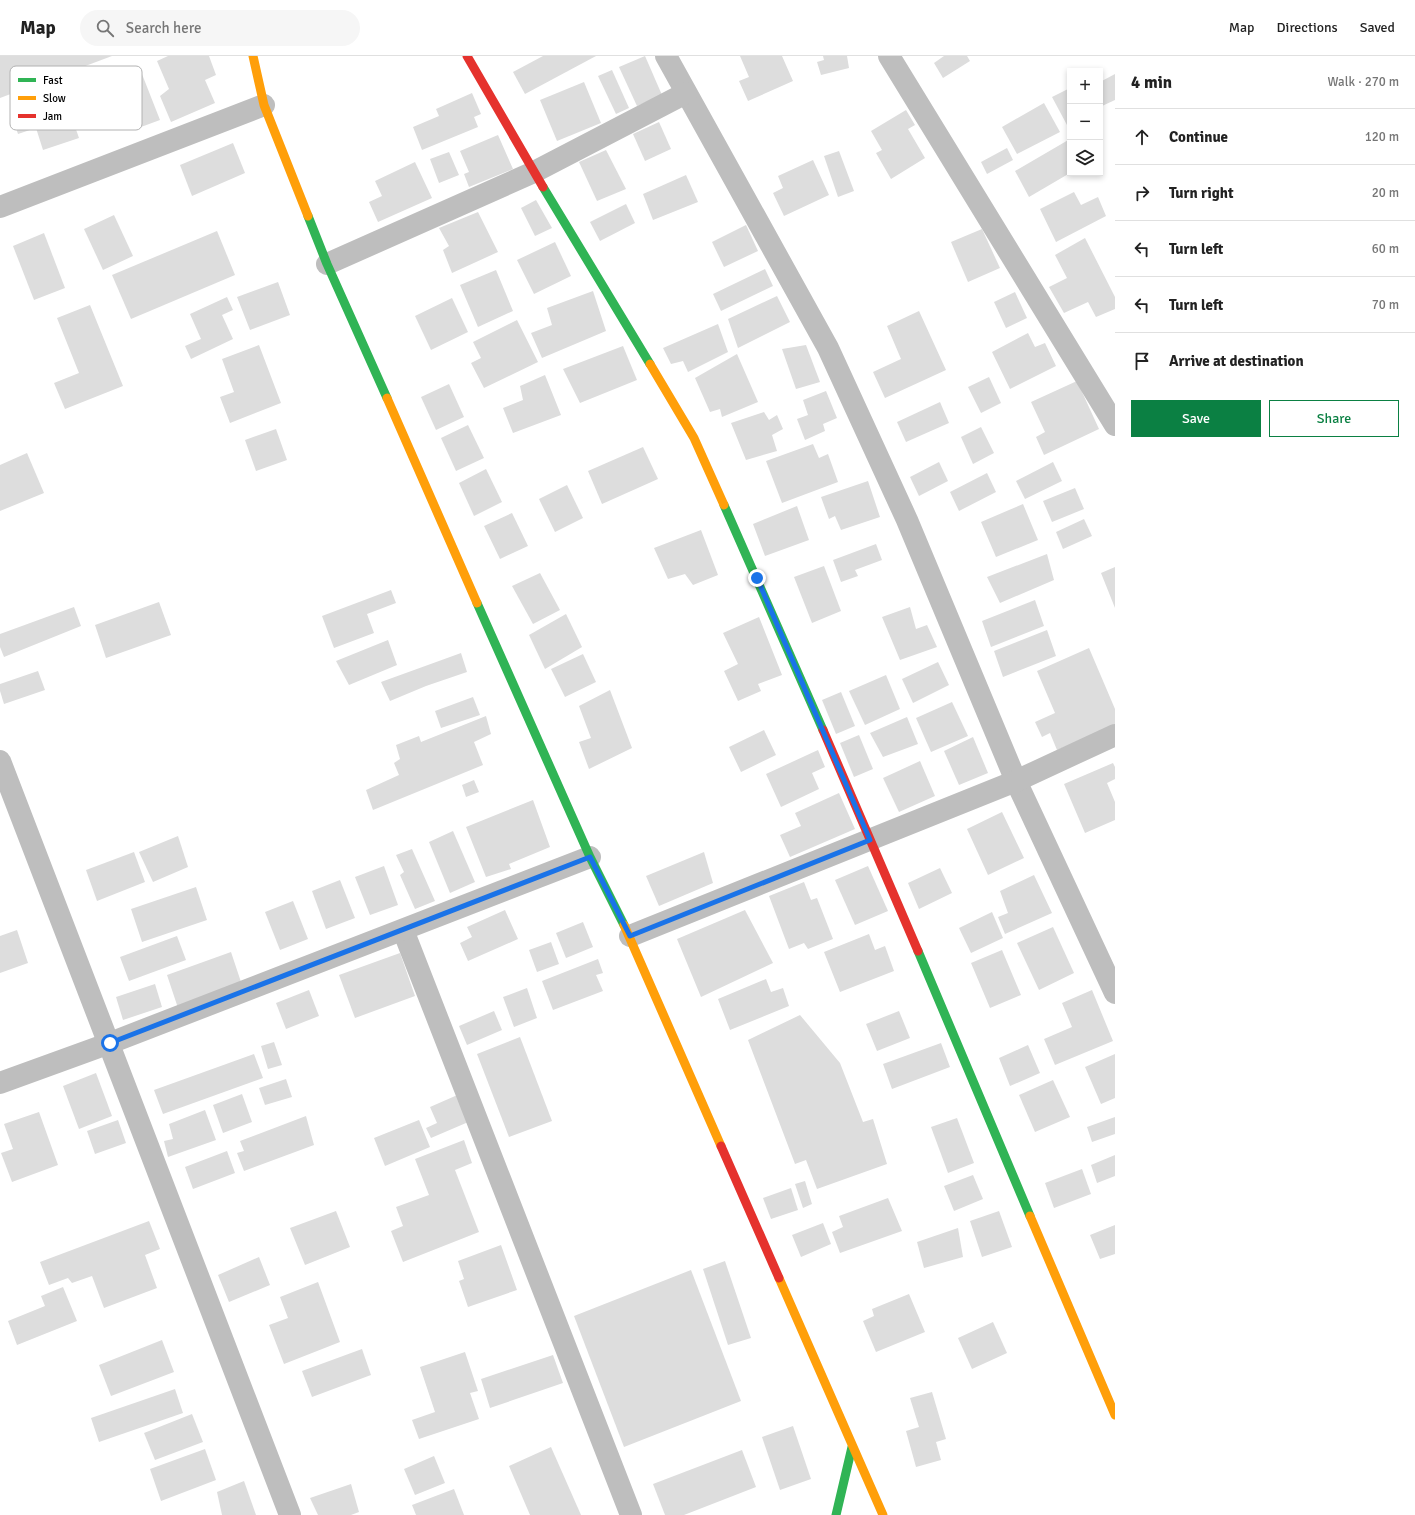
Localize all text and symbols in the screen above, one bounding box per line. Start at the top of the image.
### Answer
search box [80,10,360,46]
text: Map [20,16,56,40]
icon: search [94,17,116,39]
text: Search here [126,19,201,37]
text: Map [1229,19,1255,36]
text: Directions [1277,19,1338,36]
text: Saved [1360,19,1395,36]
legend [10,66,142,130]
map controls [1067,68,1103,176]
button: + [1067,68,1103,104]
text: 4 min [1131,72,1172,93]
text: Fast [43,74,63,87]
text: Walk · 270 m [1328,74,1399,90]
text: Slow [43,92,66,105]
button: − [1067,104,1103,140]
text: Jam [43,110,62,123]
icon: ahead [1131,126,1153,148]
text: Continue [1169,128,1228,146]
text: 120 m [1365,129,1399,145]
button: layers [1067,140,1103,176]
icon: right [1131,182,1153,204]
text: Turn right [1169,184,1234,202]
text: 20 m [1372,185,1399,201]
icon: left [1131,238,1153,260]
text: Turn left [1169,240,1223,258]
text: 60 m [1372,241,1399,257]
icon: left [1131,294,1153,316]
text: Turn left [1169,296,1223,314]
text: 70 m [1372,297,1399,313]
icon: arrive [1131,350,1153,372]
text: Arrive at destination [1169,352,1304,370]
button: Save [1131,400,1261,437]
button: Share [1269,400,1399,437]
route end [748,569,766,587]
route start [101,1034,119,1052]

